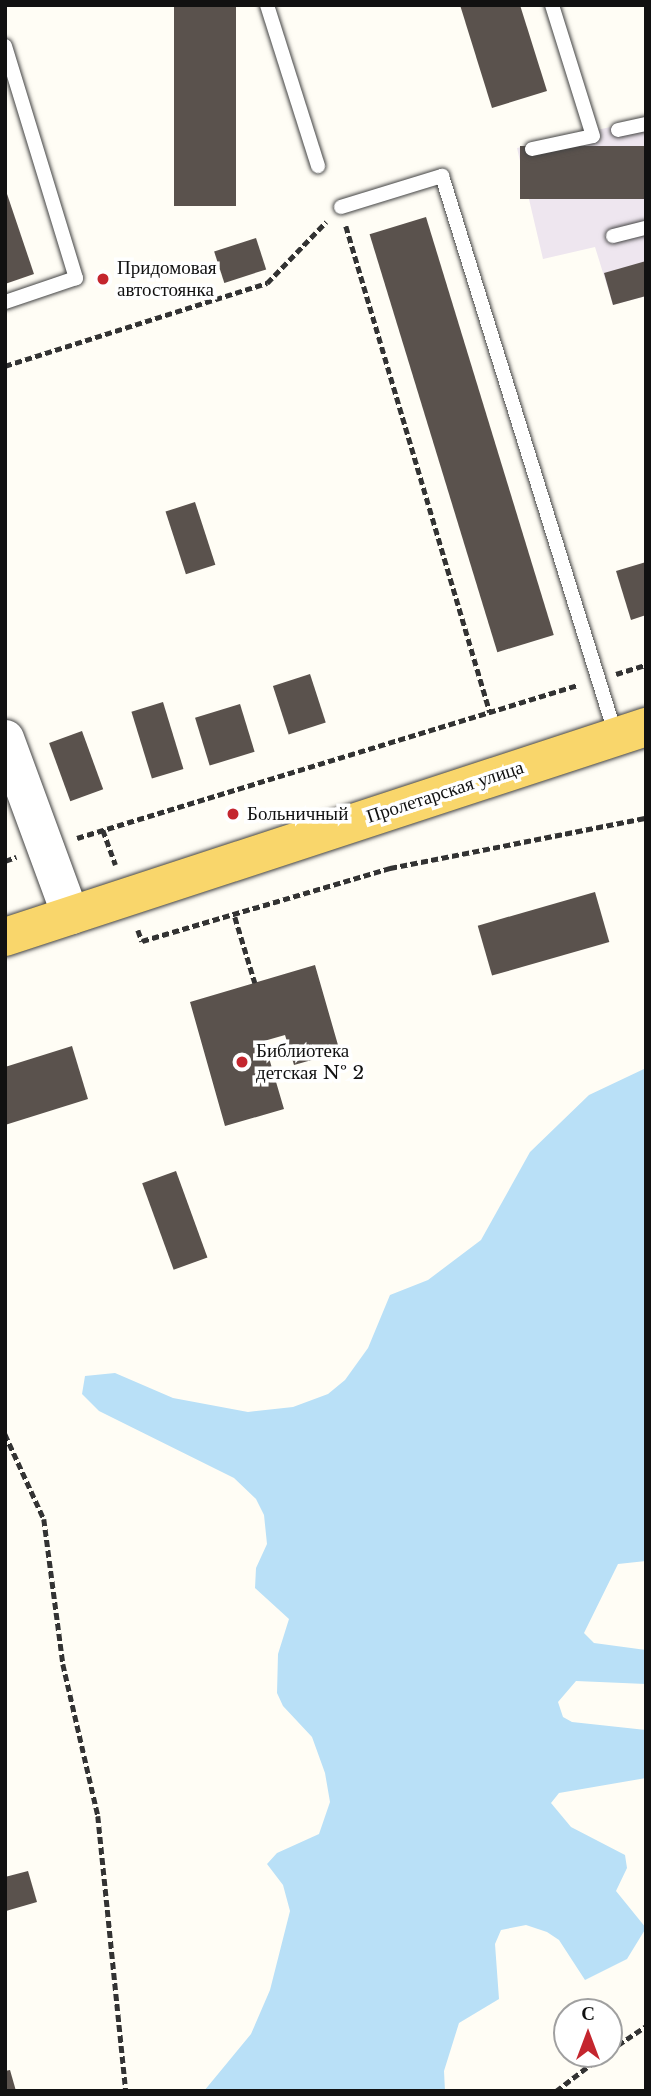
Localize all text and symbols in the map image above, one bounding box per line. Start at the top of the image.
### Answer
place label: Придомовая автостоянка [117,257,217,301]
marker: Придомовая автостоянка [95,271,111,287]
street label: Пролетарская улица [364,756,526,828]
place label: Больничный [247,803,348,825]
marker: Больничный [225,806,241,822]
place label: Библиотека детская № 2 [256,1040,364,1084]
marker: Библиотека детская № 2 [234,1054,250,1070]
north arrow [553,1998,623,2068]
text: С [581,2002,595,2025]

